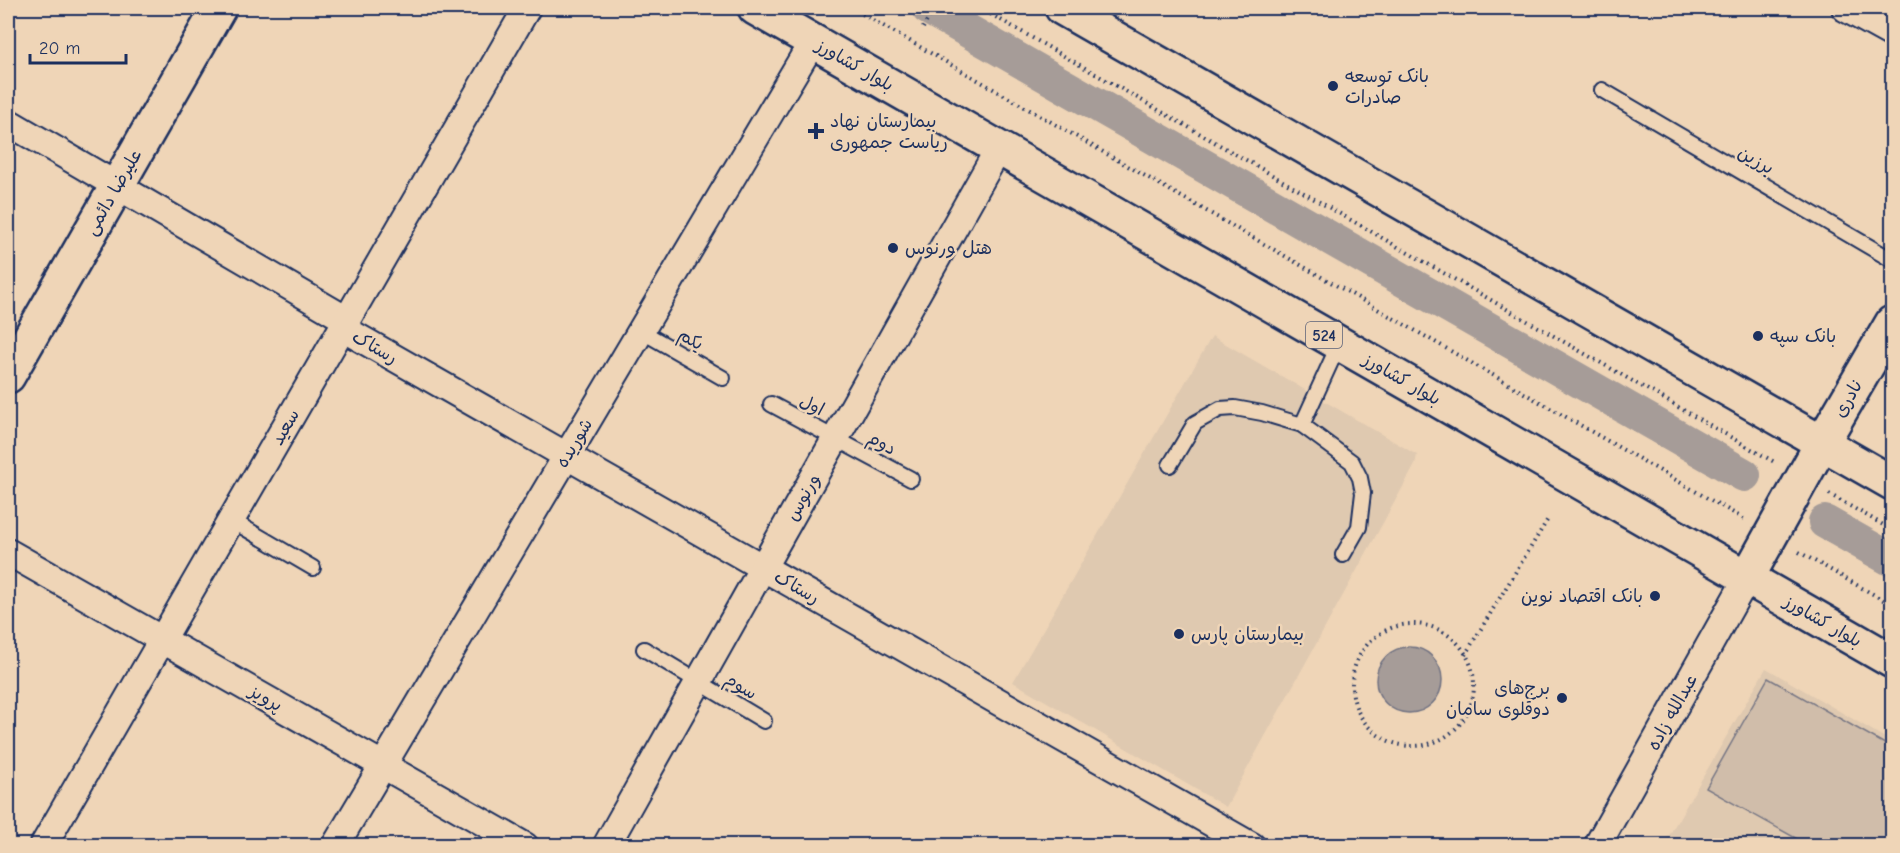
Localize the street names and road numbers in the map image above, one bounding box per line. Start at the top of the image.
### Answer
street label: بلوار کشاورز [811,34,897,96]
street label: برزین [1734,142,1777,179]
street label: علیرضا دائمی [80,145,147,239]
road number: 524 [1306,322,1342,348]
street label: یکم [673,324,707,357]
street label: رستاک [348,326,401,369]
street label: بلوار کشاورز [1358,348,1444,410]
street label: نادری [1829,375,1868,421]
street label: اول [796,390,828,420]
street label: سعید [267,406,304,449]
street label: شوریده [552,415,597,472]
street label: دوم [862,427,900,462]
street label: ورنوس [782,470,825,525]
street label: رستاک [770,566,823,609]
street label: بلوار کشاورز [1779,590,1865,652]
street label: سوم [719,669,761,707]
street label: عبدالله زاده [1643,670,1702,754]
street label: پرویز [243,680,286,717]

